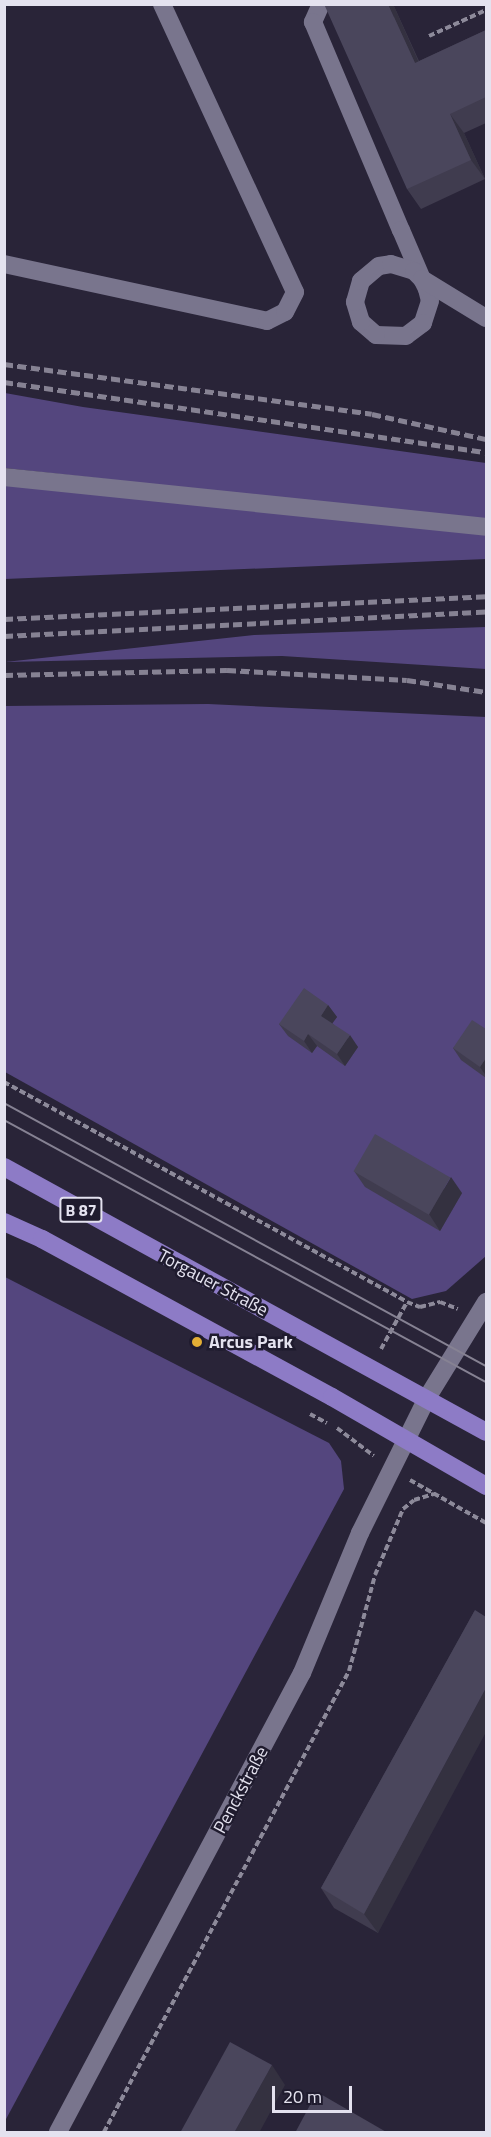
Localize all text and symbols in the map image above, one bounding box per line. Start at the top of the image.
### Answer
road number: B 87 [58,1197,104,1223]
street label: Torgauer Straße [154,1245,272,1321]
place label: Arcus Park [209,1331,293,1353]
marker: Arcus Park [190,1335,204,1349]
street label: Penckstraße [209,1743,273,1837]
scale bar [275,2074,354,2112]
text: 20 m [283,2083,322,2110]

